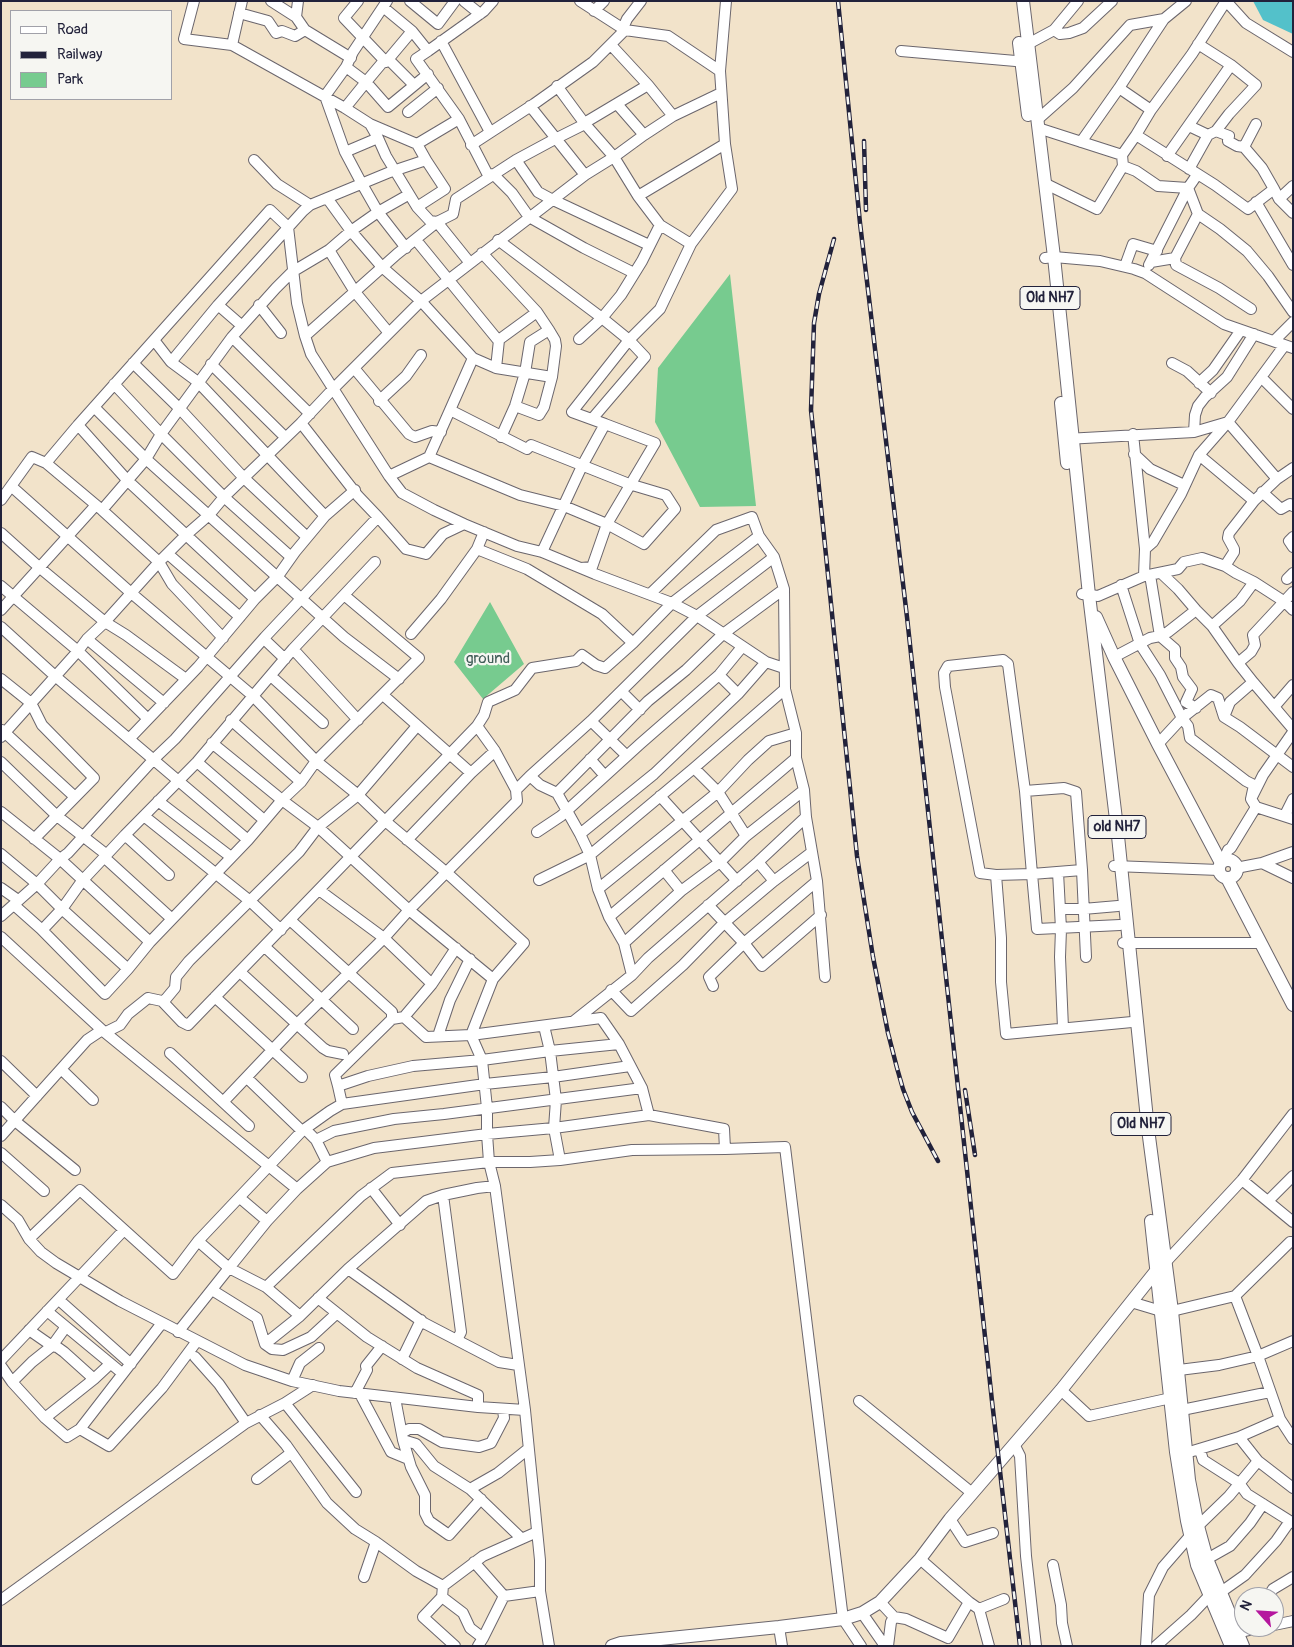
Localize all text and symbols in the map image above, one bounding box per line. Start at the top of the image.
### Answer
legend [10,10,172,100]
text: Road [57,20,88,39]
text: Railway [57,45,102,64]
text: Park [57,70,83,89]
road number: Old NH7 [1020,286,1080,310]
park label: ground [466,650,510,668]
road number: old NH7 [1088,816,1146,839]
road number: Old NH7 [1111,1112,1171,1136]
north arrow [1234,1587,1284,1637]
text: N [1236,1598,1256,1614]

